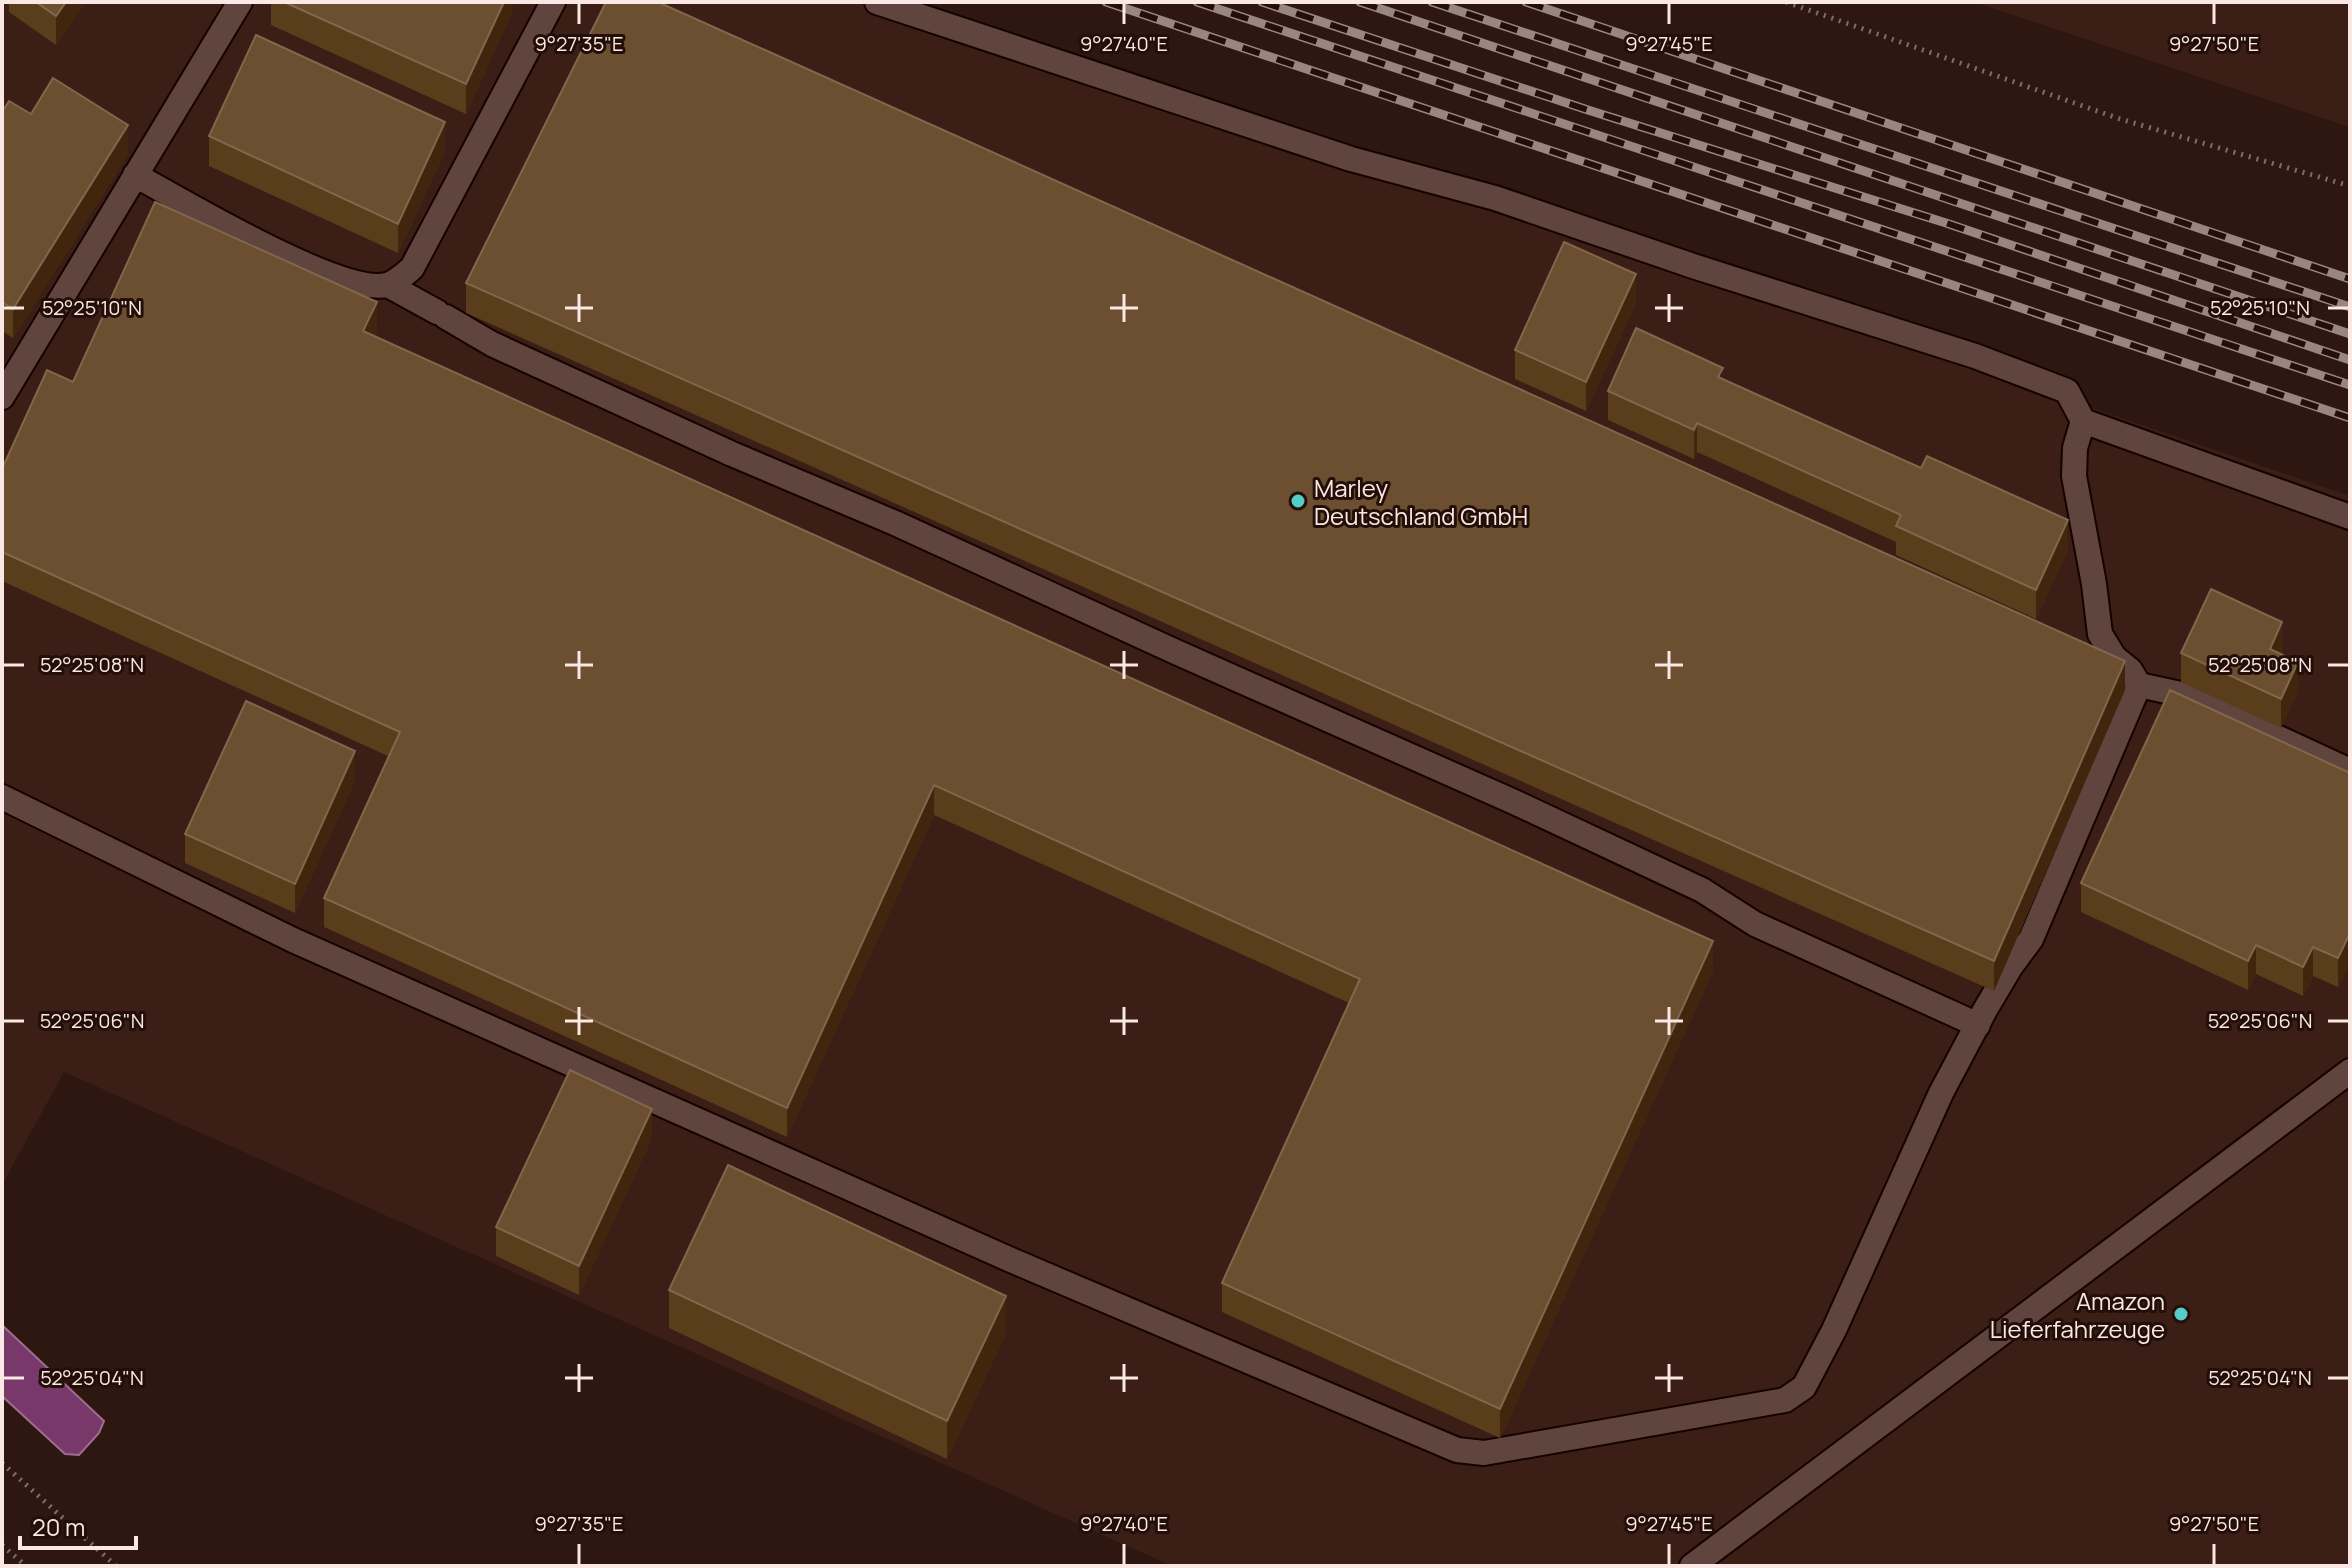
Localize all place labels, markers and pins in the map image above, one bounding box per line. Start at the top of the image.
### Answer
place label: Marley Deutschland GmbH [1314,471,1528,532]
marker: Marley Deutschland GmbH [1289,492,1307,510]
place label: Amazon Lieferfahrzeuge [1990,1284,2165,1345]
marker: Amazon Lieferfahrzeuge [2172,1305,2190,1323]

